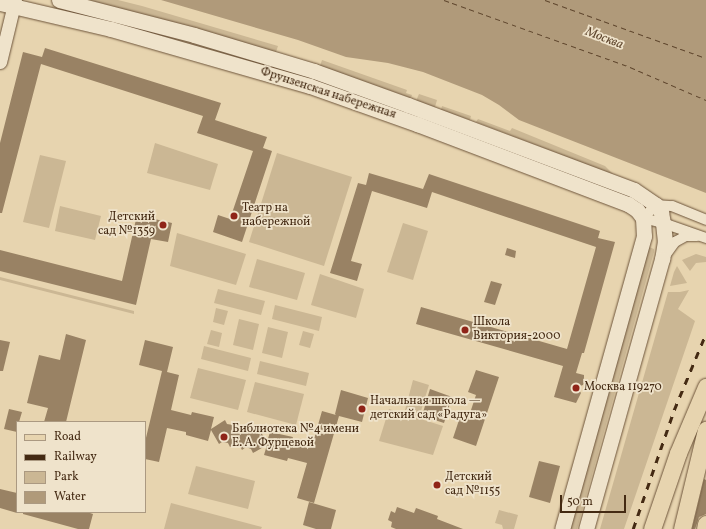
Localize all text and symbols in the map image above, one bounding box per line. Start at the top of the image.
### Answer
water label: Москва [583,25,625,53]
street label: Фрунзенская набережная [258,65,398,123]
place label: Театр на набережной [242,202,310,230]
place label: Детский сад №1359 [98,211,155,239]
marker: Театр на набережной [229,211,239,221]
marker: Детский сад №1359 [158,220,168,230]
place label: Школа Виктория-2000 [473,316,560,344]
marker: Школа Виктория-2000 [460,325,470,335]
place label: Москва 119270 [584,381,662,395]
marker: Москва 119270 [571,383,581,393]
place label: Начальная школа — детский сад «Радуга» [370,395,487,423]
marker: Начальная школа — детский сад «Радуга» [357,404,367,414]
legend [16,421,146,513]
place label: Библиотека №4 имени Е. А. Фурцевой [232,423,359,451]
text: Road [54,429,81,445]
marker: Библиотека №4 имени Е. А. Фурцевой [219,432,229,442]
text: Railway [54,449,97,465]
text: Park [54,469,79,485]
place label: Детский сад №1155 [445,471,500,499]
marker: Детский сад №1155 [432,480,442,490]
scale bar [562,487,628,513]
text: Water [54,489,86,505]
text: 50 m [567,494,593,510]

